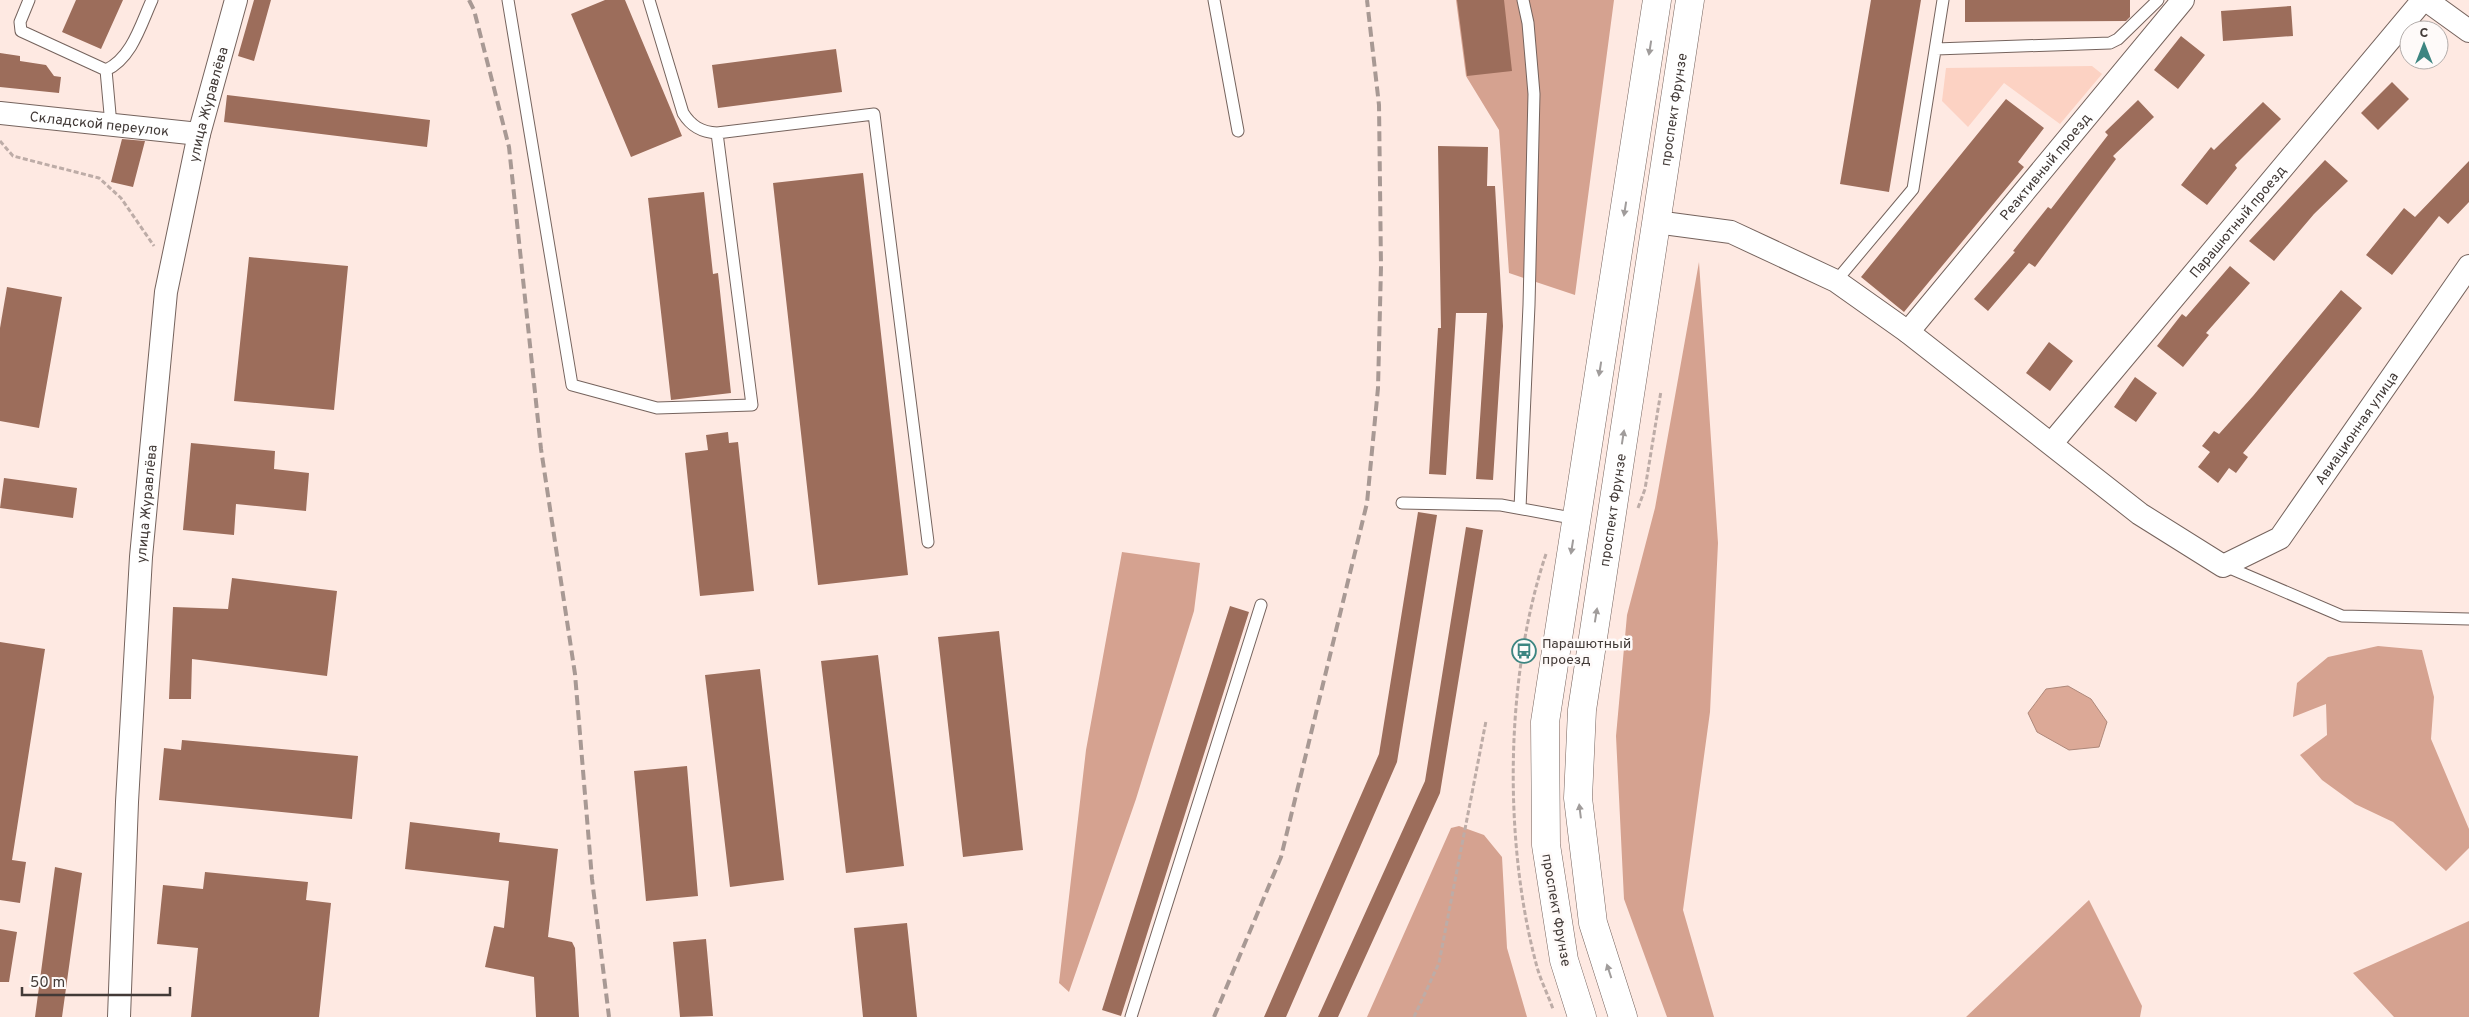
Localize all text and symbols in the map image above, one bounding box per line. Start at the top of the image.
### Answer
north arrow [2399,20,2449,70]
text: С [2420,25,2429,42]
one-way arrow [1645,41,1653,57]
street label: улица Журавлёва [186,45,233,164]
street label: проспект Фрунзе [1658,52,1692,168]
street label: Складской переулок [29,109,170,141]
street label: Реактивный проезд [1997,110,2096,224]
street label: Парашютный проезд [2187,163,2291,282]
one-way arrow [1620,201,1628,217]
one-way arrow [1595,362,1603,378]
street label: Авиационная улица [2313,369,2403,489]
one-way arrow [1620,429,1628,445]
street label: улица Журавлёва [134,444,162,564]
street label: проспект Фрунзе [1597,452,1631,568]
one-way arrow [1568,540,1576,556]
one-way arrow [1592,607,1600,623]
place label: Парашютный проезд [1542,636,1631,669]
bus stop icon: Парашютный проезд [1511,638,1537,664]
one-way arrow [1576,803,1584,819]
street label: проспект Фрунзе [1537,853,1574,968]
one-way arrow [1604,963,1612,978]
scale bar [22,964,170,996]
text: 50 m [30,974,65,993]

